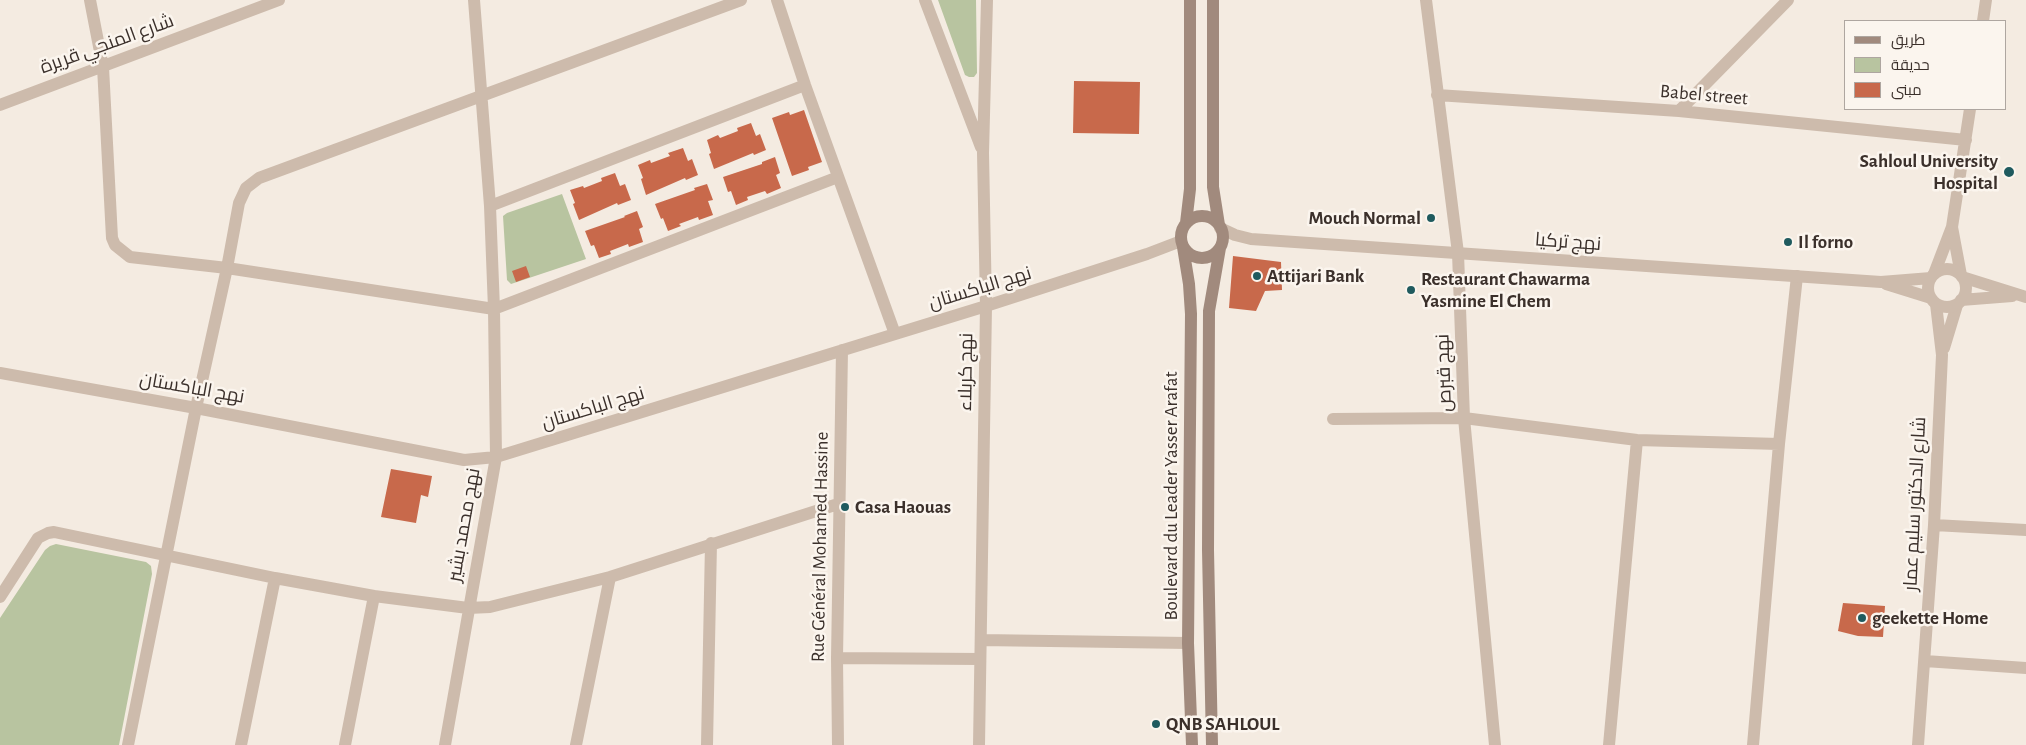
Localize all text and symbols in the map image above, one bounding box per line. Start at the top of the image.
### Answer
street label: شارع المنجي قريرة [37,9,177,79]
legend [1844,20,2006,110]
text: طريق [1891,33,1925,48]
text: حديقة [1891,58,1930,73]
street label: Babel street [1659,80,1749,110]
text: مبنى [1891,83,1922,98]
place label: Sahloul University Hospital [1860,150,1998,194]
marker: Sahloul University Hospital [2002,165,2016,179]
place label: Mouch Normal [1308,207,1421,229]
marker: Mouch Normal [1425,212,1437,224]
street label: نهج تركيا [1534,228,1602,256]
place label: Il forno [1798,231,1853,253]
marker: Il forno [1782,236,1794,248]
street label: نهج الباكستان [926,262,1034,314]
place label: Attijari Bank [1267,265,1364,287]
place label: Restaurant Chawarma Yasmine El Chem [1421,268,1590,312]
marker: Attijari Bank [1251,270,1263,282]
marker: Restaurant Chawarma Yasmine El Chem [1405,284,1417,296]
street label: نهج كربلاء [954,333,978,411]
street label: نهج قبرص [1431,334,1457,412]
street label: نهج الباكستان [138,368,246,408]
street label: Boulevard du Leader Yasser Arafat [1160,371,1182,621]
street label: نهج الباكستان [539,382,647,434]
street label: شارع الدكتور سليم عمار [1899,416,1931,592]
street label: Rue Général Mohamed Hassine [807,432,833,662]
street label: نهج محمد بشير [443,466,485,584]
place label: Casa Haouas [855,496,951,518]
marker: Casa Haouas [839,501,851,513]
place label: geekette Home [1872,607,1988,629]
marker: geekette Home [1856,612,1868,624]
place label: QNB SAHLOUL [1166,713,1280,735]
marker: QNB SAHLOUL [1150,718,1162,730]

